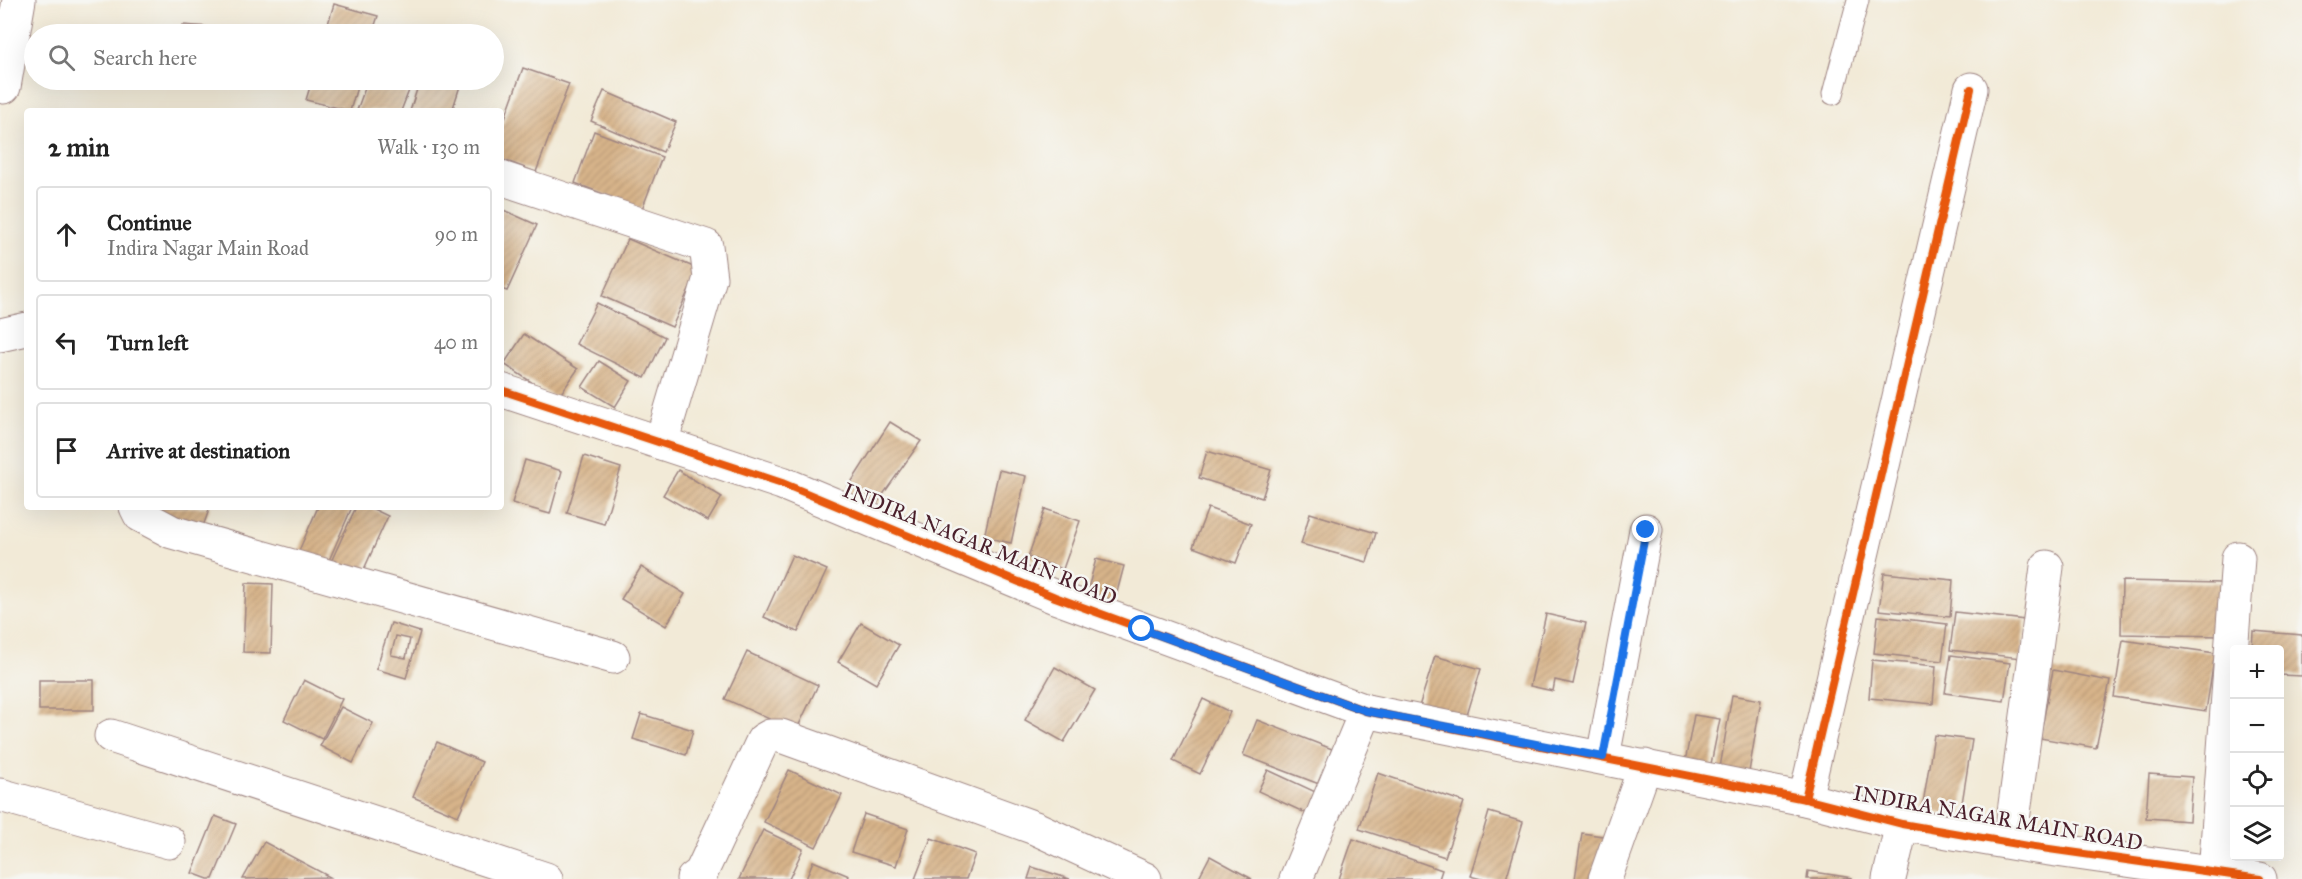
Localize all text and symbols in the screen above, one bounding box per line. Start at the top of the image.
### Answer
search box [24,24,504,90]
icon: search [45,41,78,74]
text: Search here [93,44,197,71]
text: 2 min [48,131,109,163]
text: Walk · 130 m [377,135,480,159]
text: Continue [107,209,192,236]
icon: ahead [50,218,83,251]
text: 90 m [435,222,478,246]
text: Indira Nagar Main Road [107,236,309,260]
icon: left [50,326,83,359]
text: Turn left [107,329,189,356]
text: 40 m [434,330,478,354]
icon: arrive [50,434,83,467]
text: Arrive at destination [107,437,290,464]
street label: INDIRA NAGAR MAIN ROAD [839,477,1121,611]
route end [1632,516,1658,542]
route start [1128,615,1154,641]
map controls [2230,645,2284,861]
button: + [2230,645,2284,699]
button: − [2230,699,2284,753]
button: locate [2230,753,2284,807]
street label: INDIRA NAGAR MAIN ROAD [1851,780,2145,856]
button: layers [2230,807,2284,861]

